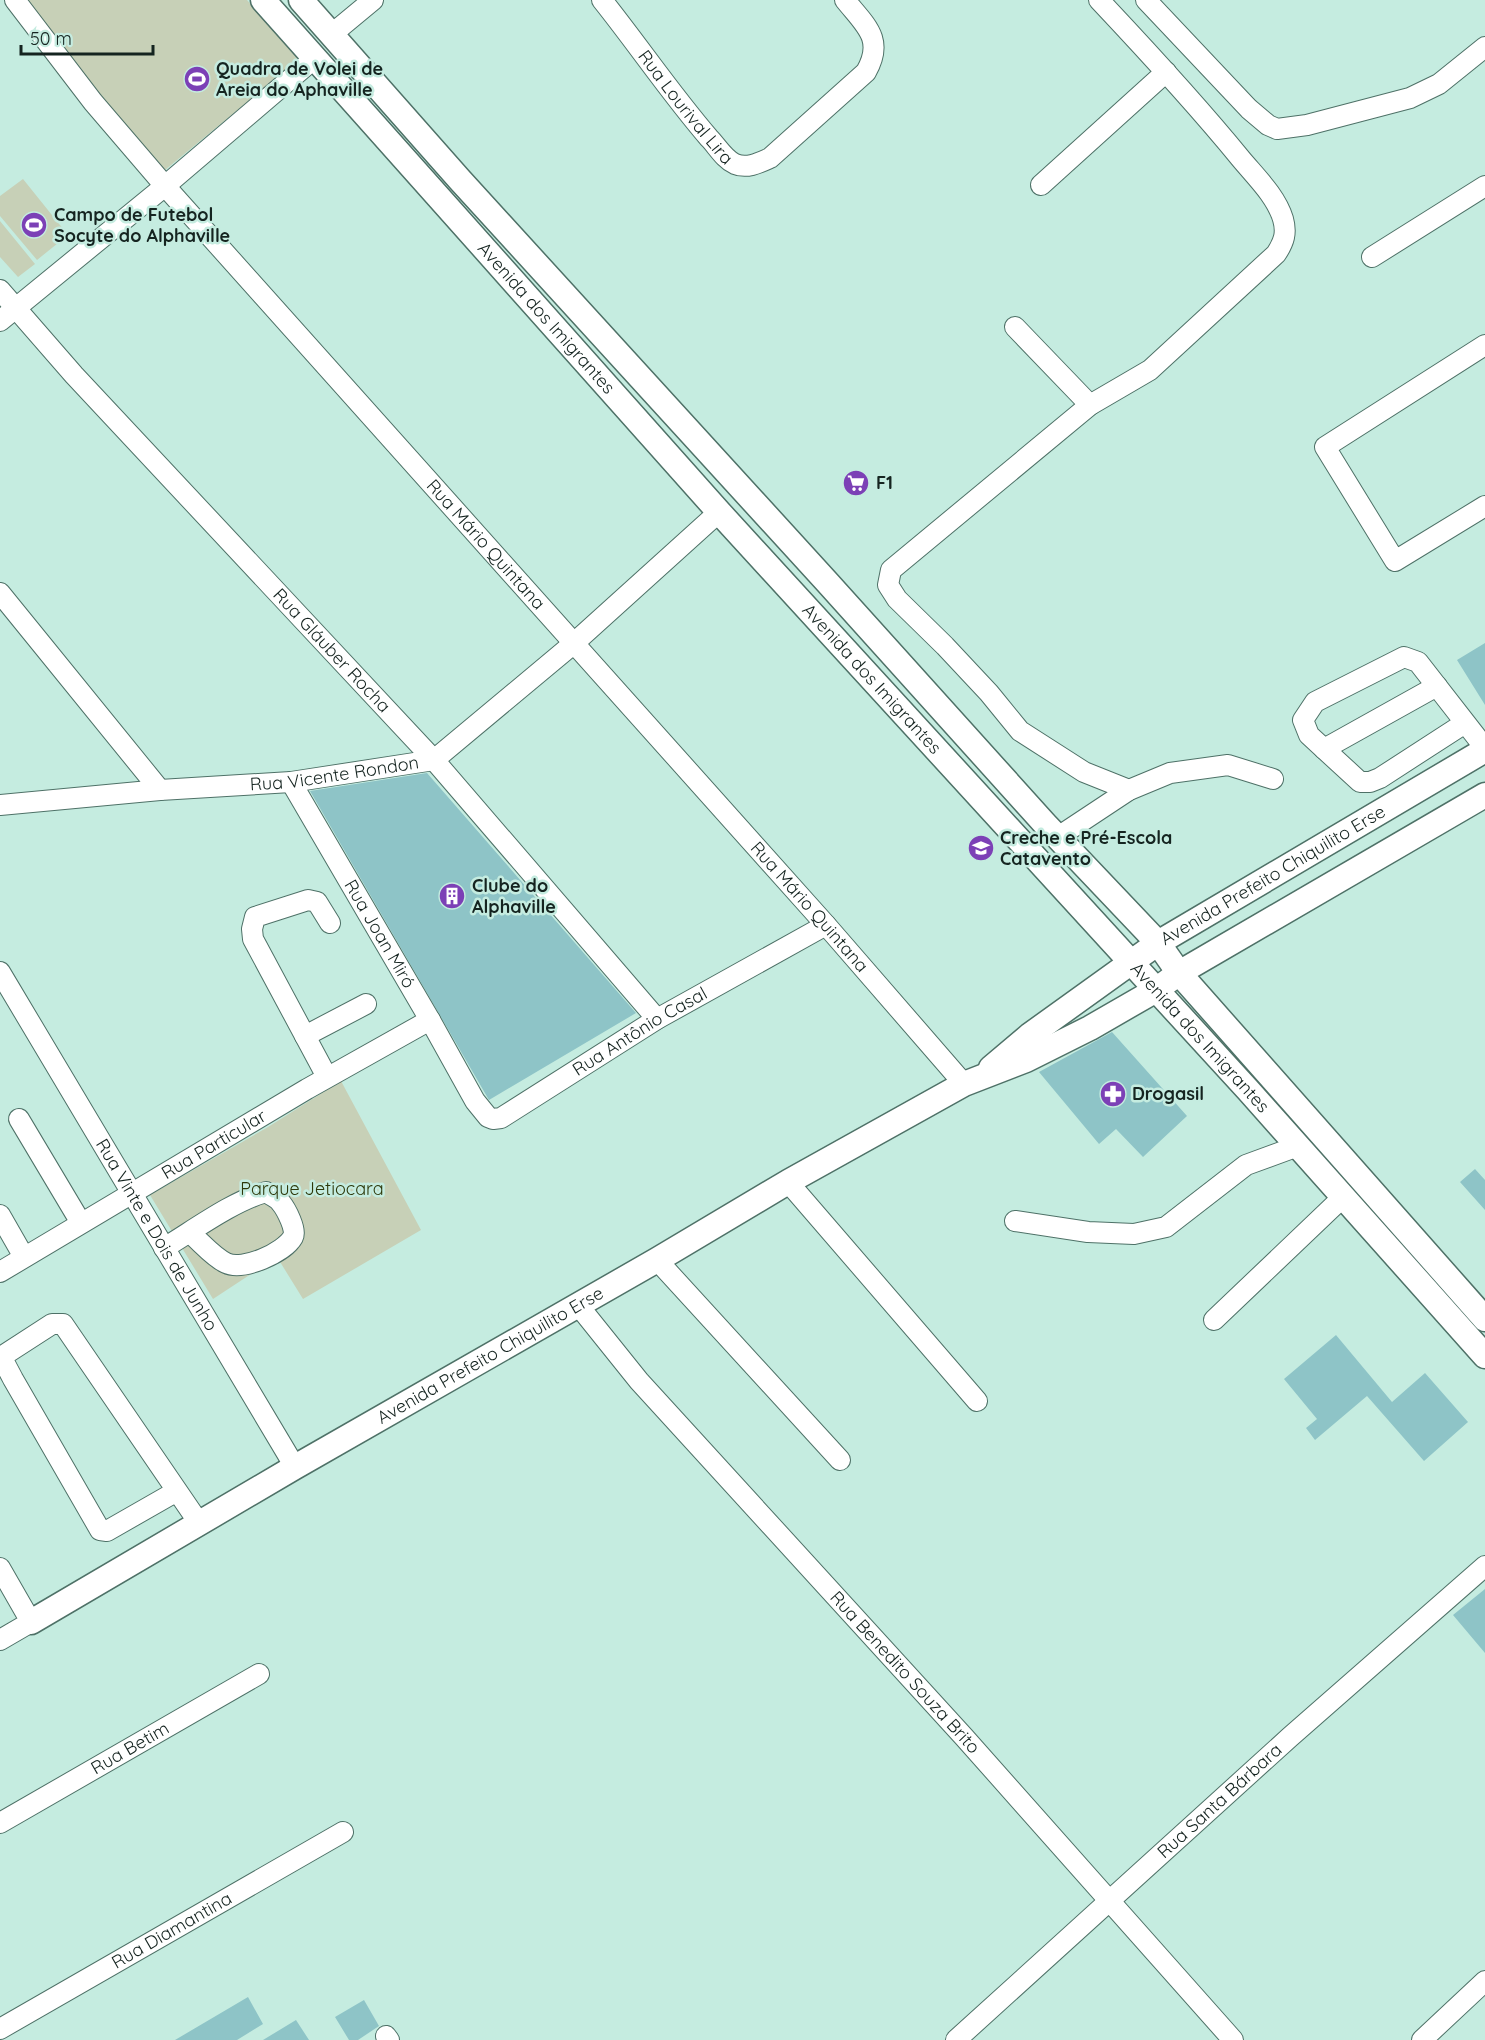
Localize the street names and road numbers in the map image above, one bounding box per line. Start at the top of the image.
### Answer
street label: Rua Lourival Lira [633,45,738,169]
street label: Avenida dos Imigrantes [473,237,620,398]
street label: Rua Mário Quintana [422,474,550,614]
street label: Rua Gláuber Rocha [268,583,396,717]
street label: Avenida dos Imigrantes [798,599,947,759]
street label: Rua Vicente Rondon [249,750,420,795]
street label: Avenida Prefeito Chiquilito Erse [1156,800,1389,950]
street label: Rua Mário Quintana [746,836,874,977]
street label: Rua Joan Miró [340,875,421,992]
street label: Avenida dos Imigrantes [1126,957,1275,1117]
street label: Rua Antônio Casal [568,981,711,1081]
street label: Rua Particular [157,1104,270,1184]
street label: Rua Vinte e Dois de Junho [91,1134,223,1335]
street label: Avenida Prefeito Chiquilito Erse [373,1281,607,1429]
street label: Rua Benedito Souza Brito [825,1586,985,1758]
street label: Rua Betim [87,1716,173,1779]
street label: Rua Santa Bárbara [1152,1738,1286,1863]
street label: Rua Diamantina [107,1886,236,1973]

